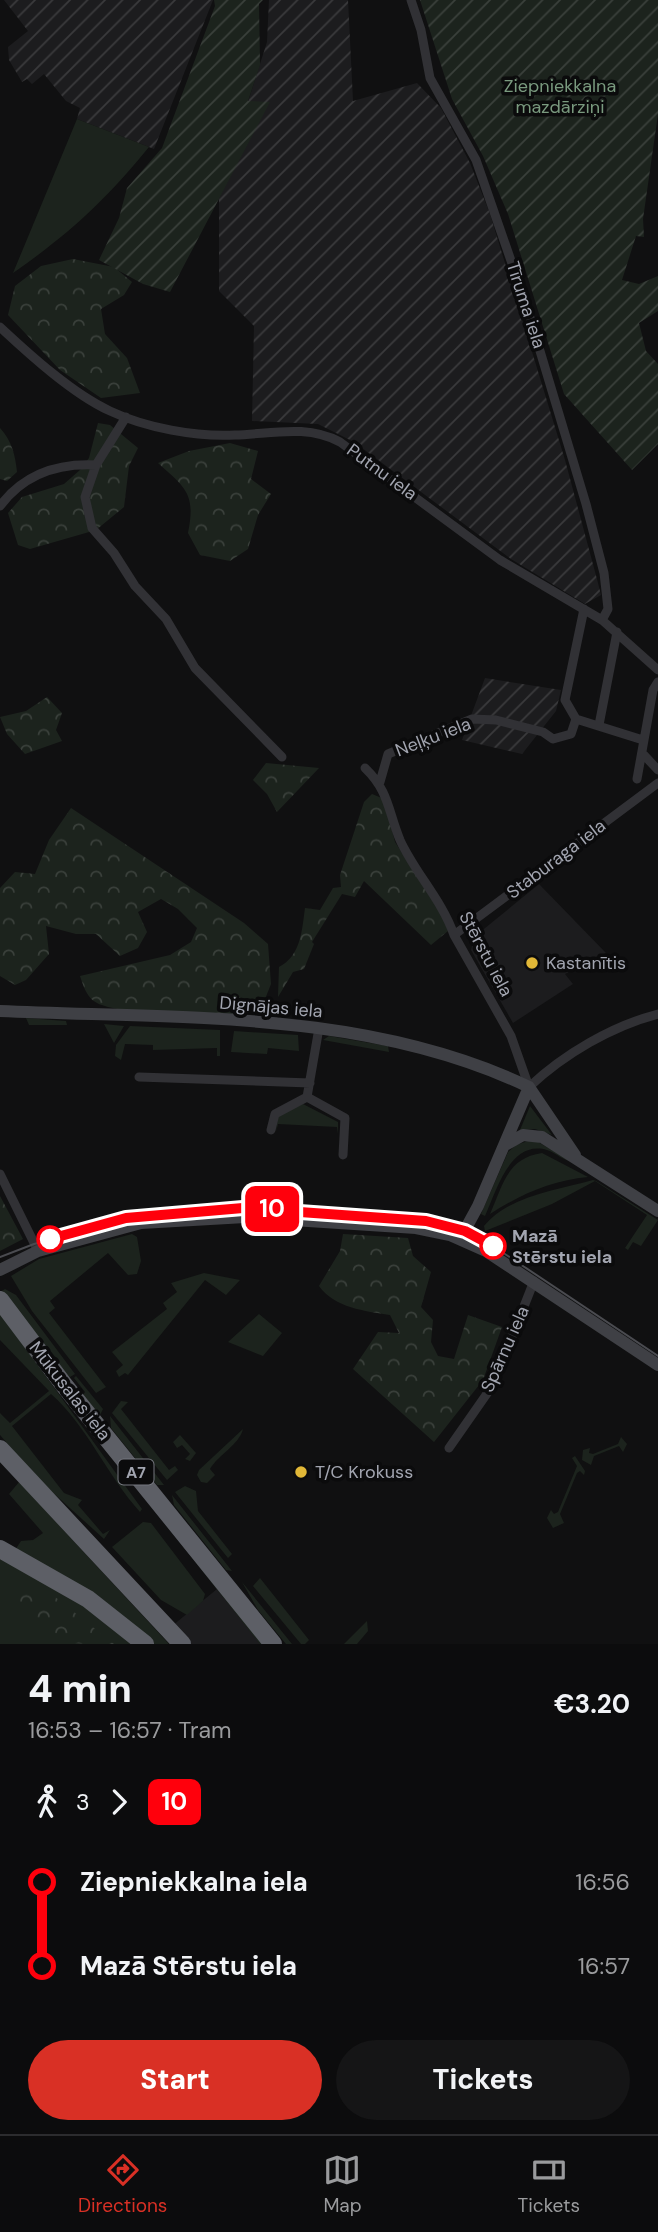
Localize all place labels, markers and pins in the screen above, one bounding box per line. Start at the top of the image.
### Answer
place label: Kastanītis [546,951,626,975]
marker: Kastanītis [524,955,540,971]
place label: Mazā Stērstu iela [512,1224,612,1269]
unlabelled marker [37,1226,63,1252]
marker: Mazā Stērstu iela [480,1233,506,1259]
place label: T/C Krokuss [315,1460,413,1484]
marker: T/C Krokuss [293,1464,309,1480]

